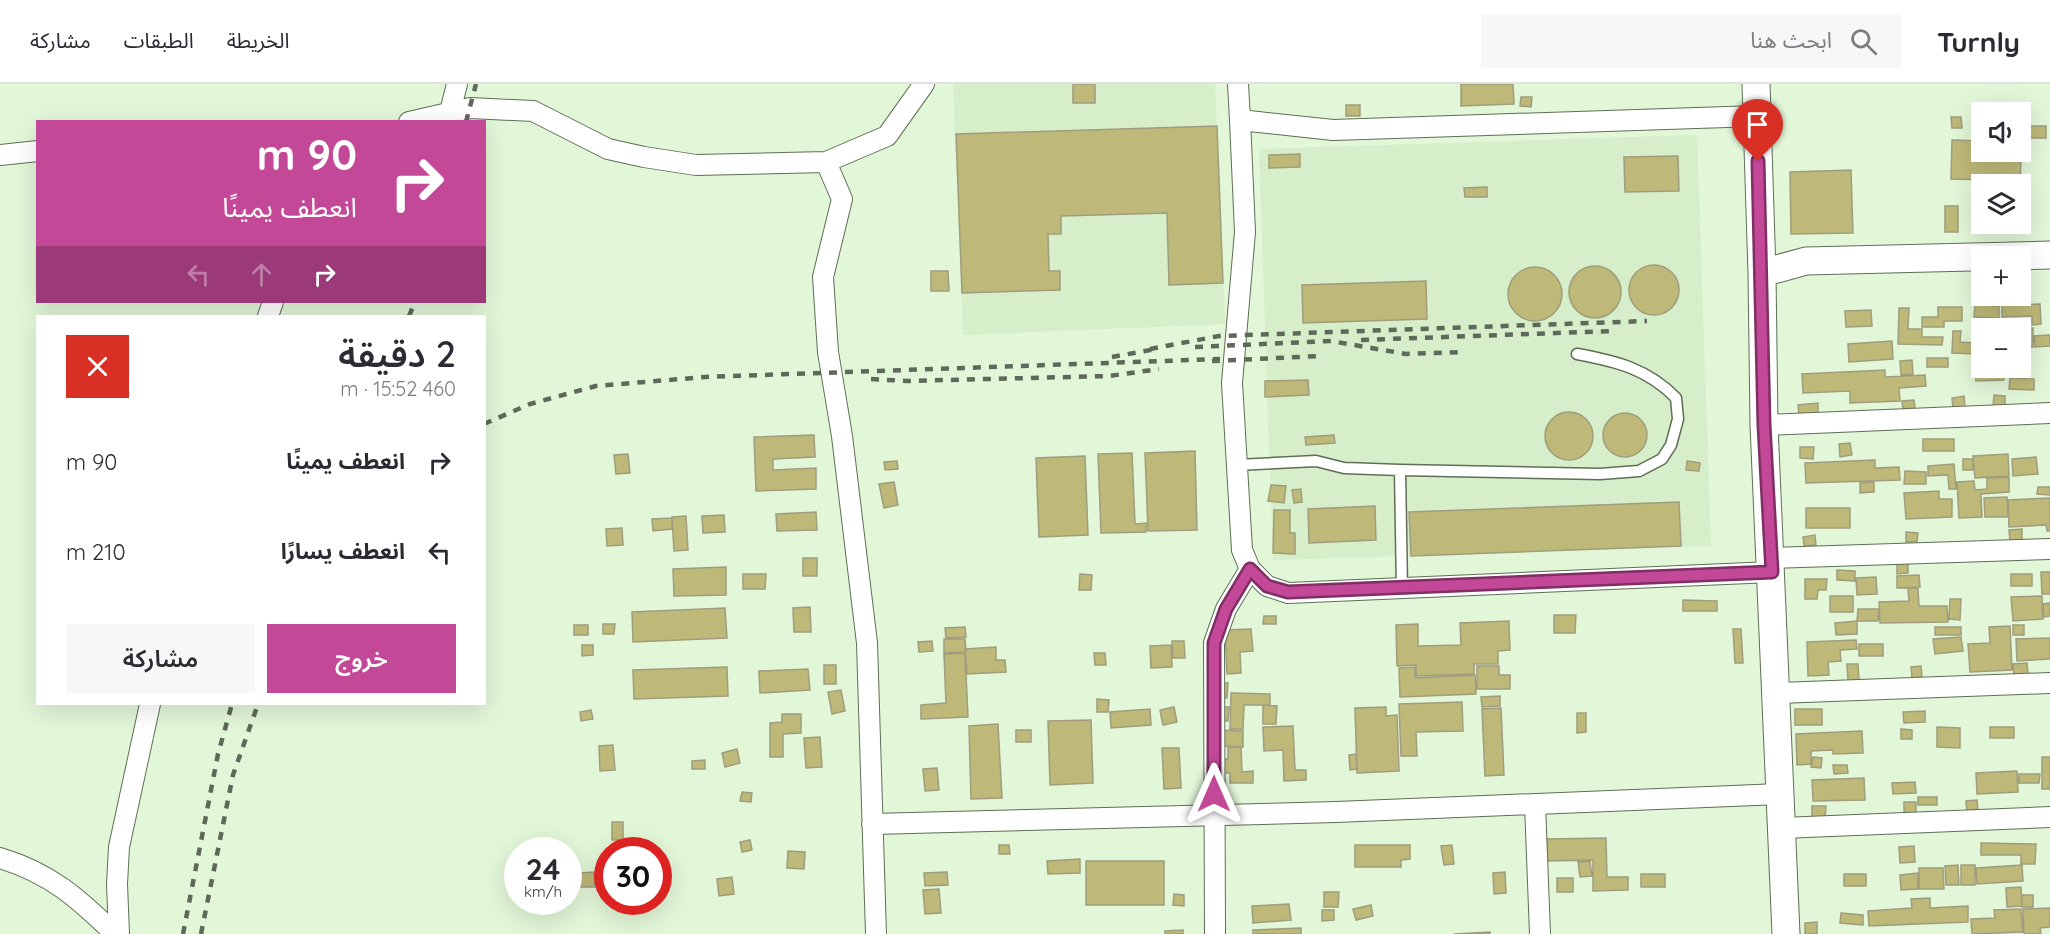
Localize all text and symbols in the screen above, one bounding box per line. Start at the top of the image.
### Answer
search box [1481,14,1901,68]
text: Turnly [1937,24,2020,59]
icon: search [1847,25,1880,58]
text: ابحث هنا [1750,26,1832,54]
text: مشاركة [30,27,91,53]
text: الطبقات [124,27,194,53]
text: الخريطة [227,27,290,53]
pin [1732,99,1783,161]
map controls [1971,102,2031,378]
button: sound [1971,102,2031,162]
icon: arrive [1741,108,1774,141]
text: 90 m [257,128,357,181]
icon: right [378,144,456,222]
button: layers [1971,174,2031,234]
text: انعطف يمينًا [222,190,357,224]
button: + [1971,246,2031,306]
icon: left [182,258,215,291]
icon: ahead [245,258,278,291]
icon: right [308,258,341,291]
button: − [1971,318,2031,378]
text: 2 دقيقة [338,331,456,376]
button: close [66,335,129,398]
text: 460 m · 15:52 [340,376,456,401]
icon: right [423,446,456,479]
text: انعطف يمينًا [286,447,405,475]
text: 90 m [66,448,117,476]
icon: left [423,536,456,569]
text: انعطف يسارًا [281,537,405,565]
text: 210 m [66,538,126,566]
button: مشاركة [66,624,255,693]
button: خروج [267,624,456,693]
position arrow [1182,762,1246,826]
speed limit sign: 30 [594,837,672,915]
text: 24 [526,850,560,888]
text: km/h [524,882,562,901]

